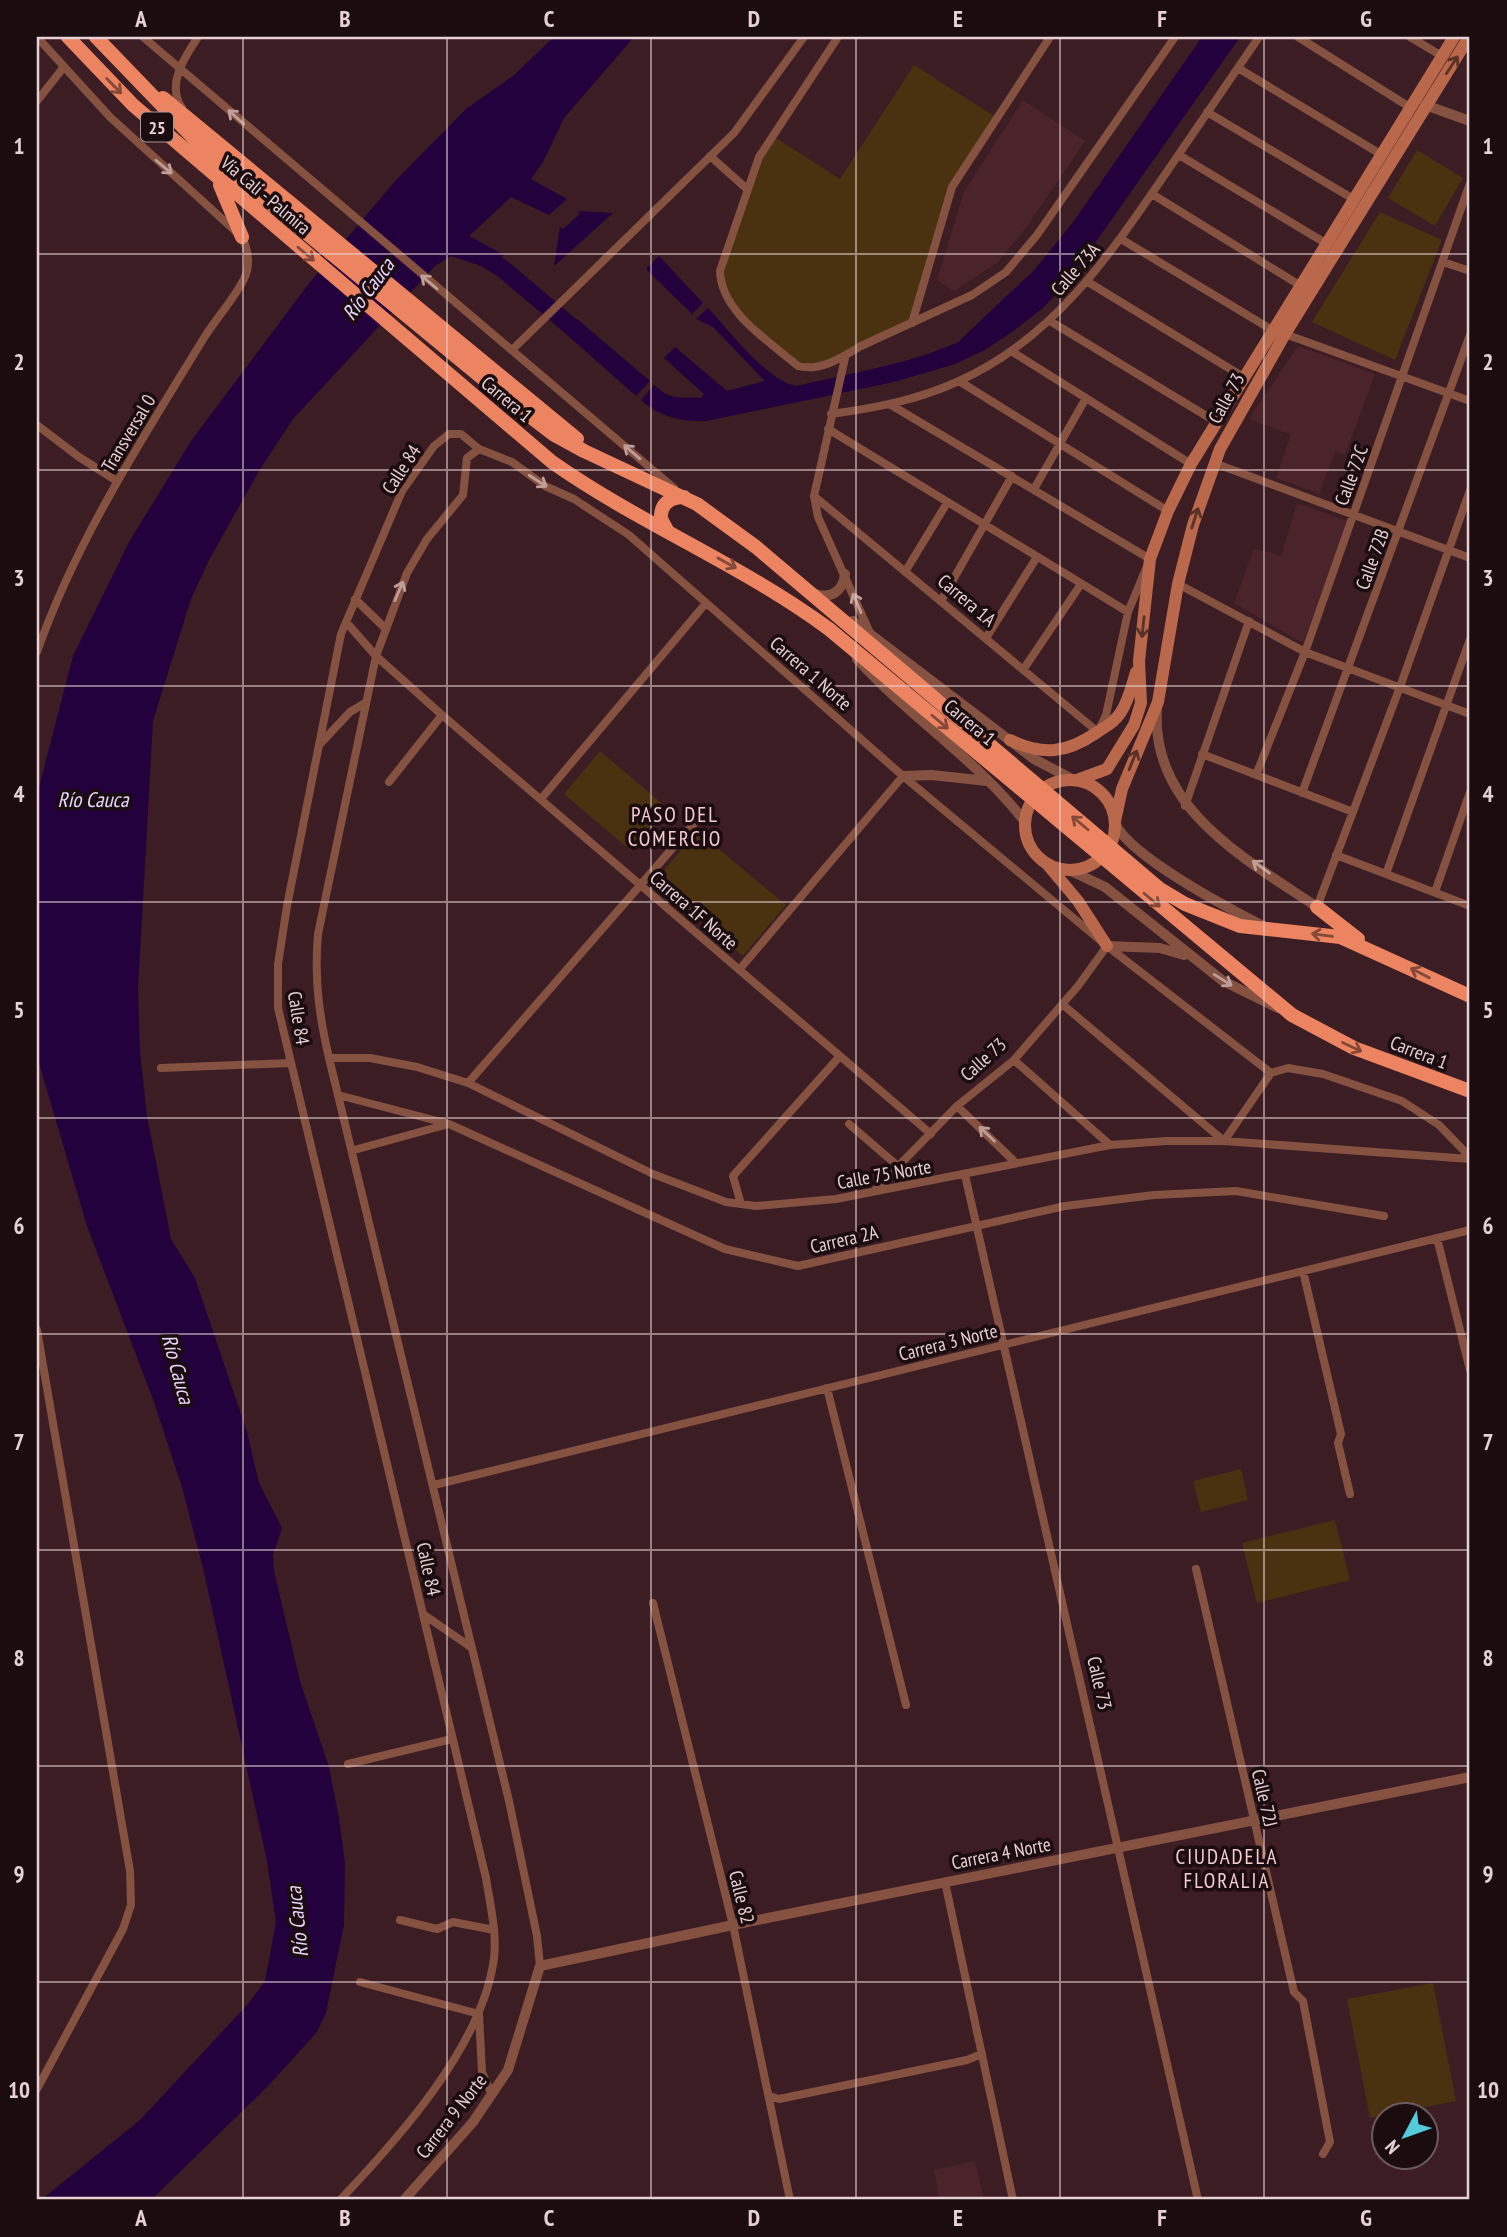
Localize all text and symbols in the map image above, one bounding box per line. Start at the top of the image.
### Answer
text: A [134,4,147,33]
text: B [339,4,351,33]
text: C [544,4,555,33]
text: D [748,4,760,33]
text: E [953,4,963,33]
text: F [1157,4,1167,33]
text: G [1360,4,1372,33]
one-way arrow [1445,56,1459,75]
one-way arrow [106,78,123,95]
one-way arrow [227,109,245,125]
road number: 25 [141,112,173,142]
text: 1 [14,131,25,160]
text: 1 [1483,131,1494,160]
street label: Vía Cali - Palmira [215,150,316,240]
one-way arrow [155,159,173,175]
street label: Calle 73A [1045,237,1105,301]
one-way arrow [296,246,314,262]
water label: Río Cauca [336,251,401,325]
one-way arrow [421,274,439,290]
text: 2 [14,347,25,376]
text: 2 [1483,347,1494,376]
street label: Calle 73 [1202,369,1250,427]
street label: Carrera 1 [476,371,538,427]
street label: Transversal 0 [96,390,160,476]
street label: Calle 84 [376,439,426,498]
street label: Calle 72C [1329,441,1373,509]
one-way arrow [623,444,641,460]
one-way arrow [528,473,547,488]
one-way arrow [1190,507,1203,529]
street label: Calle 72B [1350,525,1394,593]
one-way arrow [716,557,737,570]
text: 3 [14,563,25,592]
text: 3 [1483,563,1494,592]
street label: Carrera 1A [933,569,1001,631]
one-way arrow [393,581,406,603]
one-way arrow [850,593,863,615]
one-way arrow [1136,615,1149,638]
street label: Carrera 1 Norte [765,631,857,715]
street label: Carrera 1 [939,694,1001,750]
one-way arrow [930,714,948,730]
one-way arrow [1127,750,1140,772]
text: 4 [14,779,25,808]
text: 4 [1483,779,1494,808]
water label: Río Cauca [58,786,130,813]
district label: PASO DEL COMERCIO [628,801,722,852]
one-way arrow [1071,815,1089,831]
one-way arrow [1252,860,1271,875]
street label: Carrera 1F Norte [645,865,743,955]
one-way arrow [1142,892,1160,908]
one-way arrow [1311,929,1334,942]
one-way arrow [1410,966,1431,980]
one-way arrow [1213,972,1232,987]
street label: Calle 84 [283,990,315,1047]
text: 5 [14,995,25,1024]
text: 5 [1483,995,1494,1024]
street label: Carrera 1 [1387,1030,1451,1074]
street label: Calle 73 [955,1032,1011,1086]
one-way arrow [1341,1040,1362,1054]
one-way arrow [979,1126,996,1143]
street label: Calle 75 Norte [835,1154,933,1194]
text: 6 [14,1211,25,1240]
text: 6 [1483,1211,1494,1240]
street label: Carrera 2A [808,1220,880,1258]
street label: Carrera 3 Norte [896,1318,1000,1366]
water label: Río Cauca [156,1331,201,1408]
text: 7 [14,1427,25,1456]
text: 7 [1483,1427,1494,1456]
street label: Calle 84 [412,1540,446,1598]
text: 8 [14,1643,25,1672]
text: 8 [1483,1643,1494,1672]
street label: Calle 73 [1082,1654,1118,1712]
street label: Calle 72J [1247,1767,1283,1829]
street label: Carrera 4 Norte [949,1832,1053,1874]
district label: CIUDADELA FLORALIA [1176,1843,1278,1894]
text: 9 [14,1859,25,1888]
text: 9 [1483,1859,1494,1888]
street label: Calle 82 [724,1868,760,1926]
water label: Río Cauca [280,1884,314,1959]
street label: Carrera 9 Norte [411,2069,492,2163]
text: 10 [8,2075,30,2104]
text: 10 [1477,2075,1499,2104]
north arrow [1370,2100,1440,2170]
text: N [1380,2135,1405,2159]
text: A [134,2203,147,2232]
text: B [339,2203,351,2232]
text: C [544,2203,555,2232]
text: D [748,2203,760,2232]
text: E [953,2203,963,2232]
text: F [1157,2203,1167,2232]
text: G [1360,2203,1372,2232]

